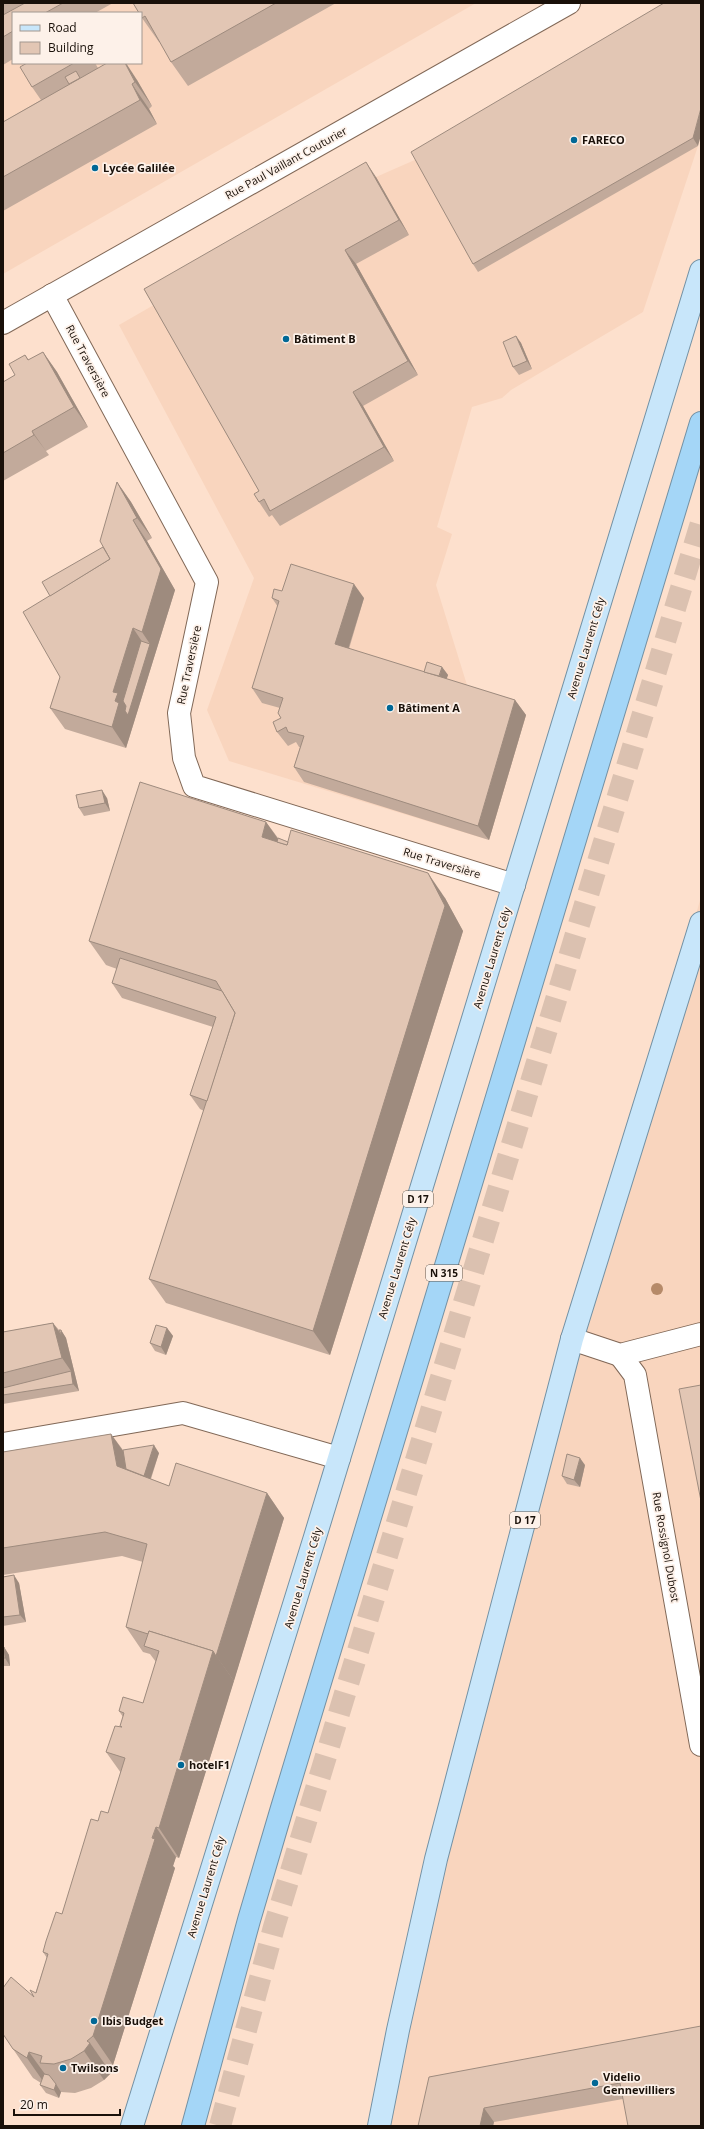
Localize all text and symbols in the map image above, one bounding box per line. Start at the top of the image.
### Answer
legend [12,12,142,64]
text: Road [48,19,77,36]
text: Building [48,39,94,56]
street label: Rue Paul Vaillant Couturier [222,122,350,202]
place label: FARECO [582,132,625,147]
marker: FARECO [569,135,579,145]
place label: Lycée Galilée [103,160,175,175]
marker: Lycée Galilée [90,163,100,173]
street label: Rue Traversière [63,322,114,400]
place label: Bâtiment B [294,331,356,346]
marker: Bâtiment B [281,334,291,344]
street label: Avenue Laurent Cély [563,595,608,700]
street label: Rue Traversière [173,624,204,706]
place label: Bâtiment A [398,700,460,715]
marker: Bâtiment A [385,703,395,713]
street label: Rue Traversière [402,844,483,881]
street label: Avenue Laurent Cély [469,905,514,1010]
road number: D 17 [403,1191,433,1207]
street label: Avenue Laurent Cély [374,1215,419,1320]
road number: N 315 [426,1265,462,1281]
street label: Rue Rossignol Dubost [649,1491,684,1603]
road number: D 17 [510,1512,540,1528]
street label: Avenue Laurent Cély [280,1525,325,1630]
place label: hotelF1 [189,1757,230,1772]
marker: hotelF1 [176,1760,186,1770]
street label: Avenue Laurent Cély [183,1834,228,1939]
place label: Ibis Budget [102,2013,164,2028]
marker: Ibis Budget [89,2016,99,2026]
place label: Twilsons [71,2060,119,2075]
marker: Twilsons [58,2063,68,2073]
place label: Videlio Gennevilliers [603,2069,676,2097]
marker: Videlio Gennevilliers [590,2078,600,2088]
scale bar [14,2091,120,2117]
text: 20 m [20,2096,48,2113]

